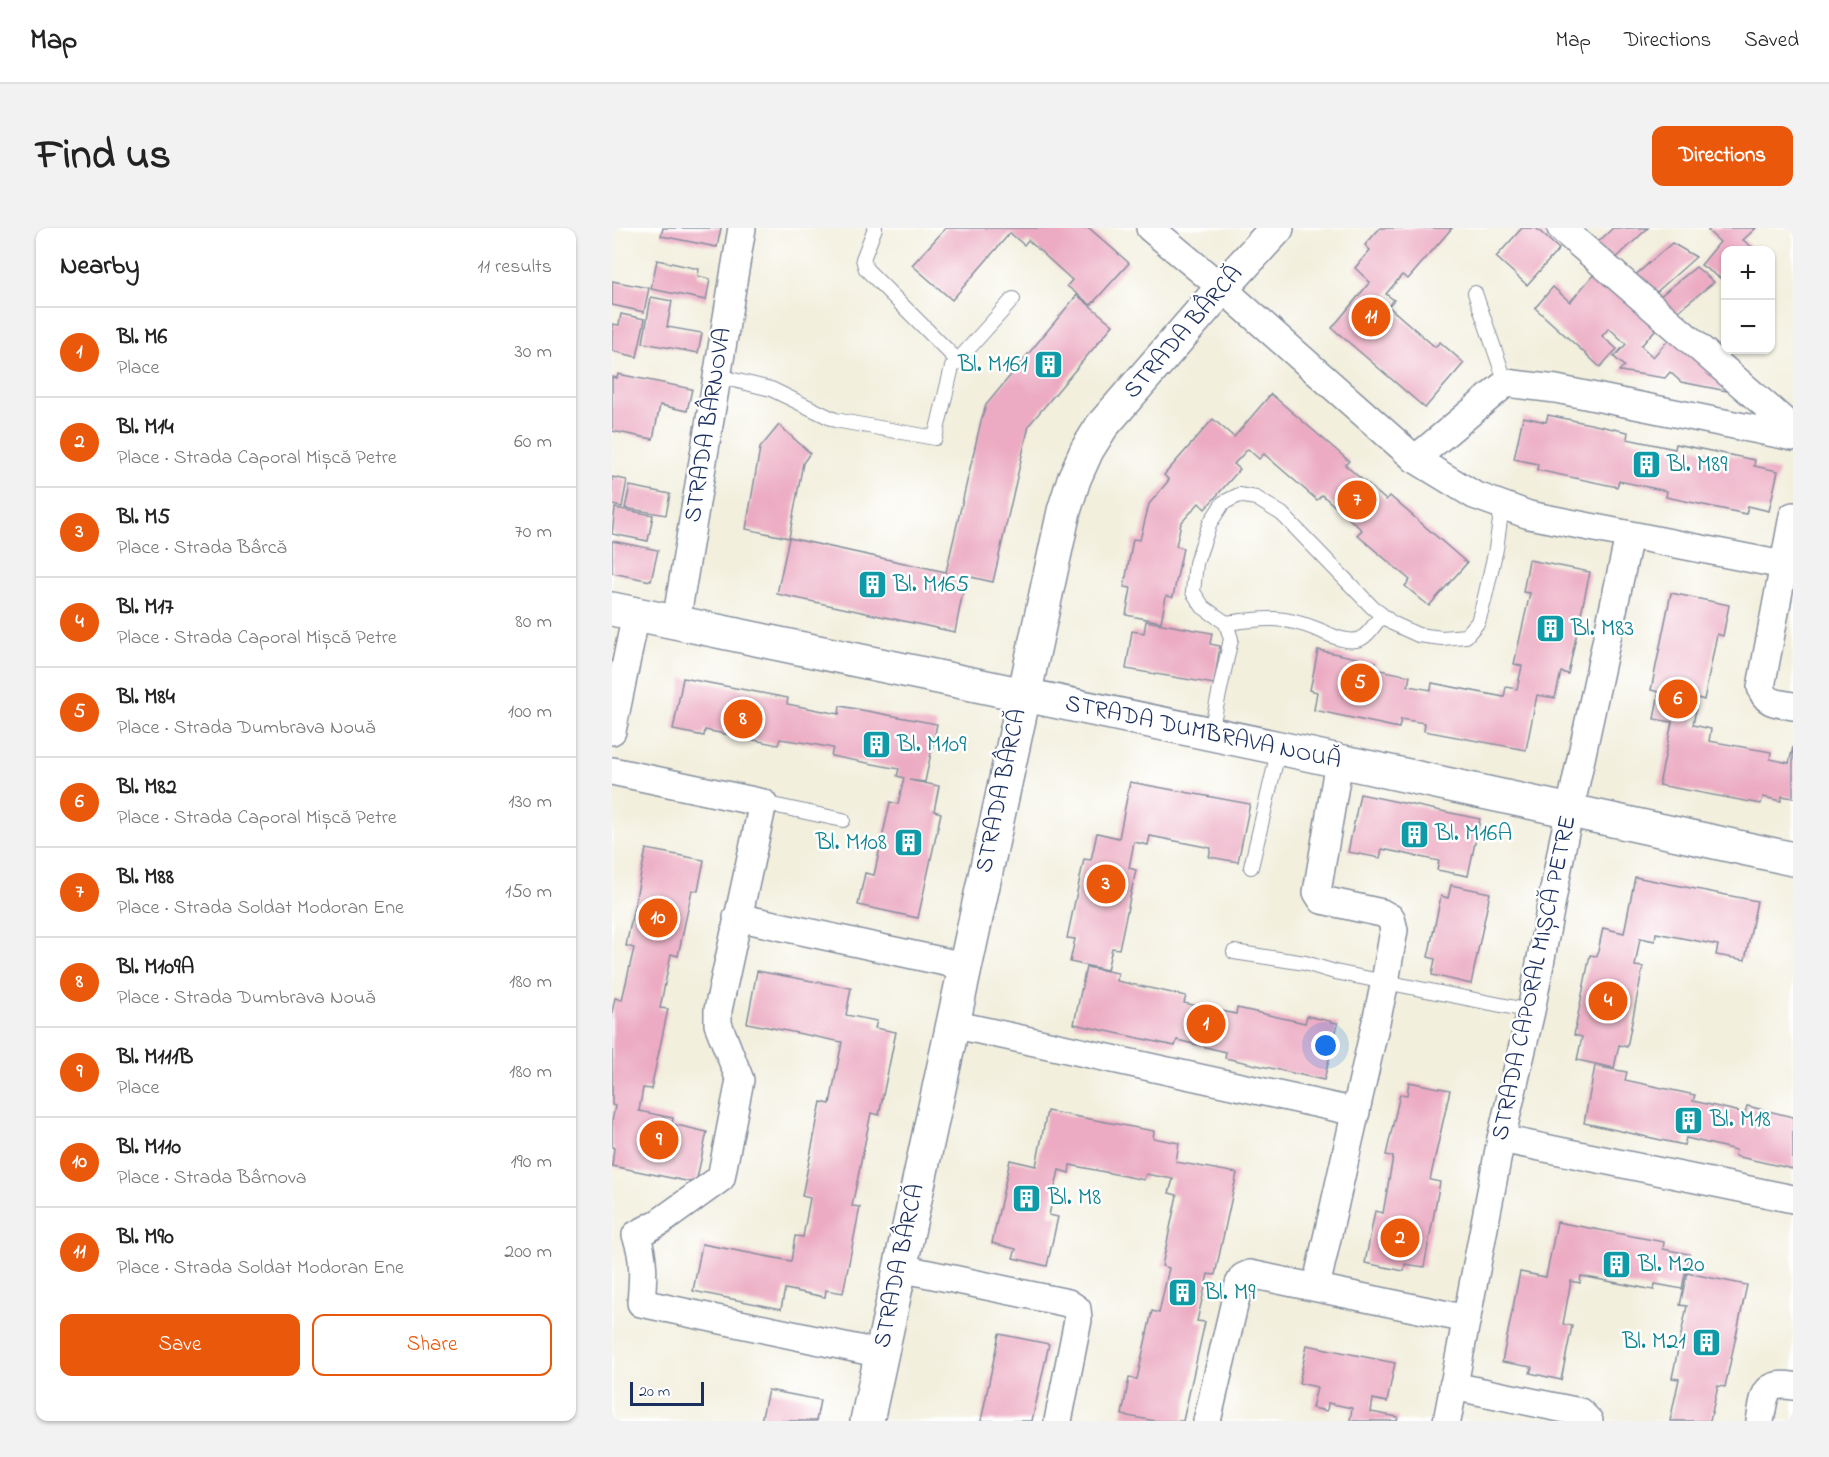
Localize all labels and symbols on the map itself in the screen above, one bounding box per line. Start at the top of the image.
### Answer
street label: STRADA BÂRCĂ [1115,258,1252,407]
pin: 11 [1352,294,1390,340]
street label: STRADA BÂRNOVA [675,325,742,525]
place label: Bl. M161 [957,348,1028,383]
building icon: Bl. M161 [1033,349,1065,381]
place label: Bl. M89 [1666,448,1728,483]
building icon: Bl. M89 [1630,449,1662,481]
pin: 7 [1338,478,1376,522]
place label: Bl. M165 [892,568,969,603]
building icon: Bl. M165 [856,569,888,601]
place label: Bl. M83 [1570,612,1634,647]
building icon: Bl. M83 [1534,613,1566,645]
pin: 5 [1340,660,1380,706]
pin: 6 [1658,676,1698,722]
street label: STRADA DUMBRAVA NOUĂ [1062,687,1344,779]
pin: 8 [724,696,762,742]
street label: STRADA BÂRCĂ [967,706,1036,876]
place label: Bl. M109 [896,728,967,763]
building icon: Bl. M109 [860,729,892,761]
street label: STRADA CAPORAL MIȘCĂ PETRE [1483,812,1587,1144]
place label: Bl. M16A [1434,817,1512,852]
building icon: Bl. M16A [1398,818,1430,850]
place label: Bl. M108 [815,826,887,861]
building icon: Bl. M108 [892,827,924,859]
pin: 3 [1086,862,1126,906]
pin: 10 [638,896,678,940]
pin: 4 [1588,978,1628,1024]
pin: 1 [1186,1002,1226,1046]
your location [1311,1031,1340,1060]
place label: Bl. M18 [1709,1103,1771,1138]
building icon: Bl. M18 [1673,1104,1705,1136]
pin: 9 [640,1118,678,1162]
street label: STRADA BÂRCĂ [865,1181,934,1351]
place label: Bl. M8 [1047,1181,1101,1216]
building icon: Bl. M8 [1011,1182,1043,1214]
pin: 2 [1380,1216,1420,1260]
place label: Bl. M20 [1637,1248,1705,1283]
building icon: Bl. M20 [1601,1249,1633,1281]
place label: Bl. M9 [1203,1276,1256,1311]
building icon: Bl. M9 [1167,1277,1199,1309]
place label: Bl. M21 [1621,1325,1686,1360]
building icon: Bl. M21 [1691,1326,1723,1358]
scale bar [630,1379,704,1406]

